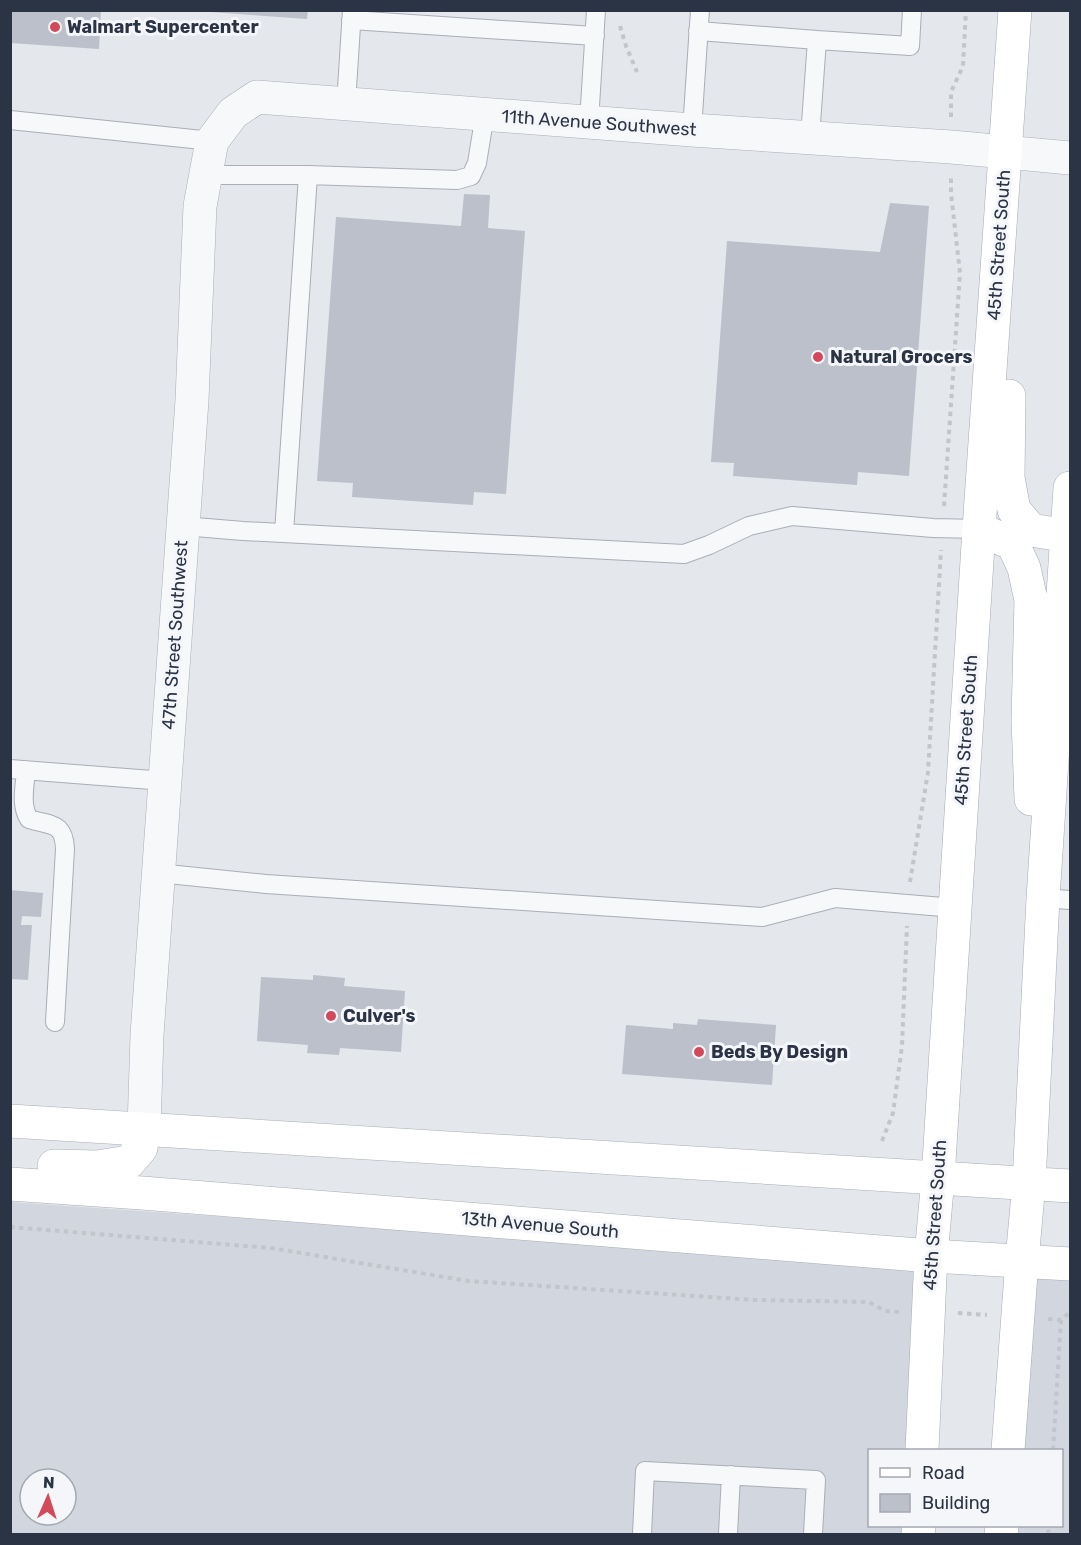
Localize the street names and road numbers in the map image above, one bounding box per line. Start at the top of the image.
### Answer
street label: 11th Avenue Southwest [501,105,697,141]
street label: 45th Street South [983,169,1015,321]
street label: 47th Street Southwest [157,540,193,730]
street label: 45th Street South [950,654,982,806]
street label: 45th Street South [919,1139,951,1291]
street label: 13th Avenue South [460,1207,620,1243]

